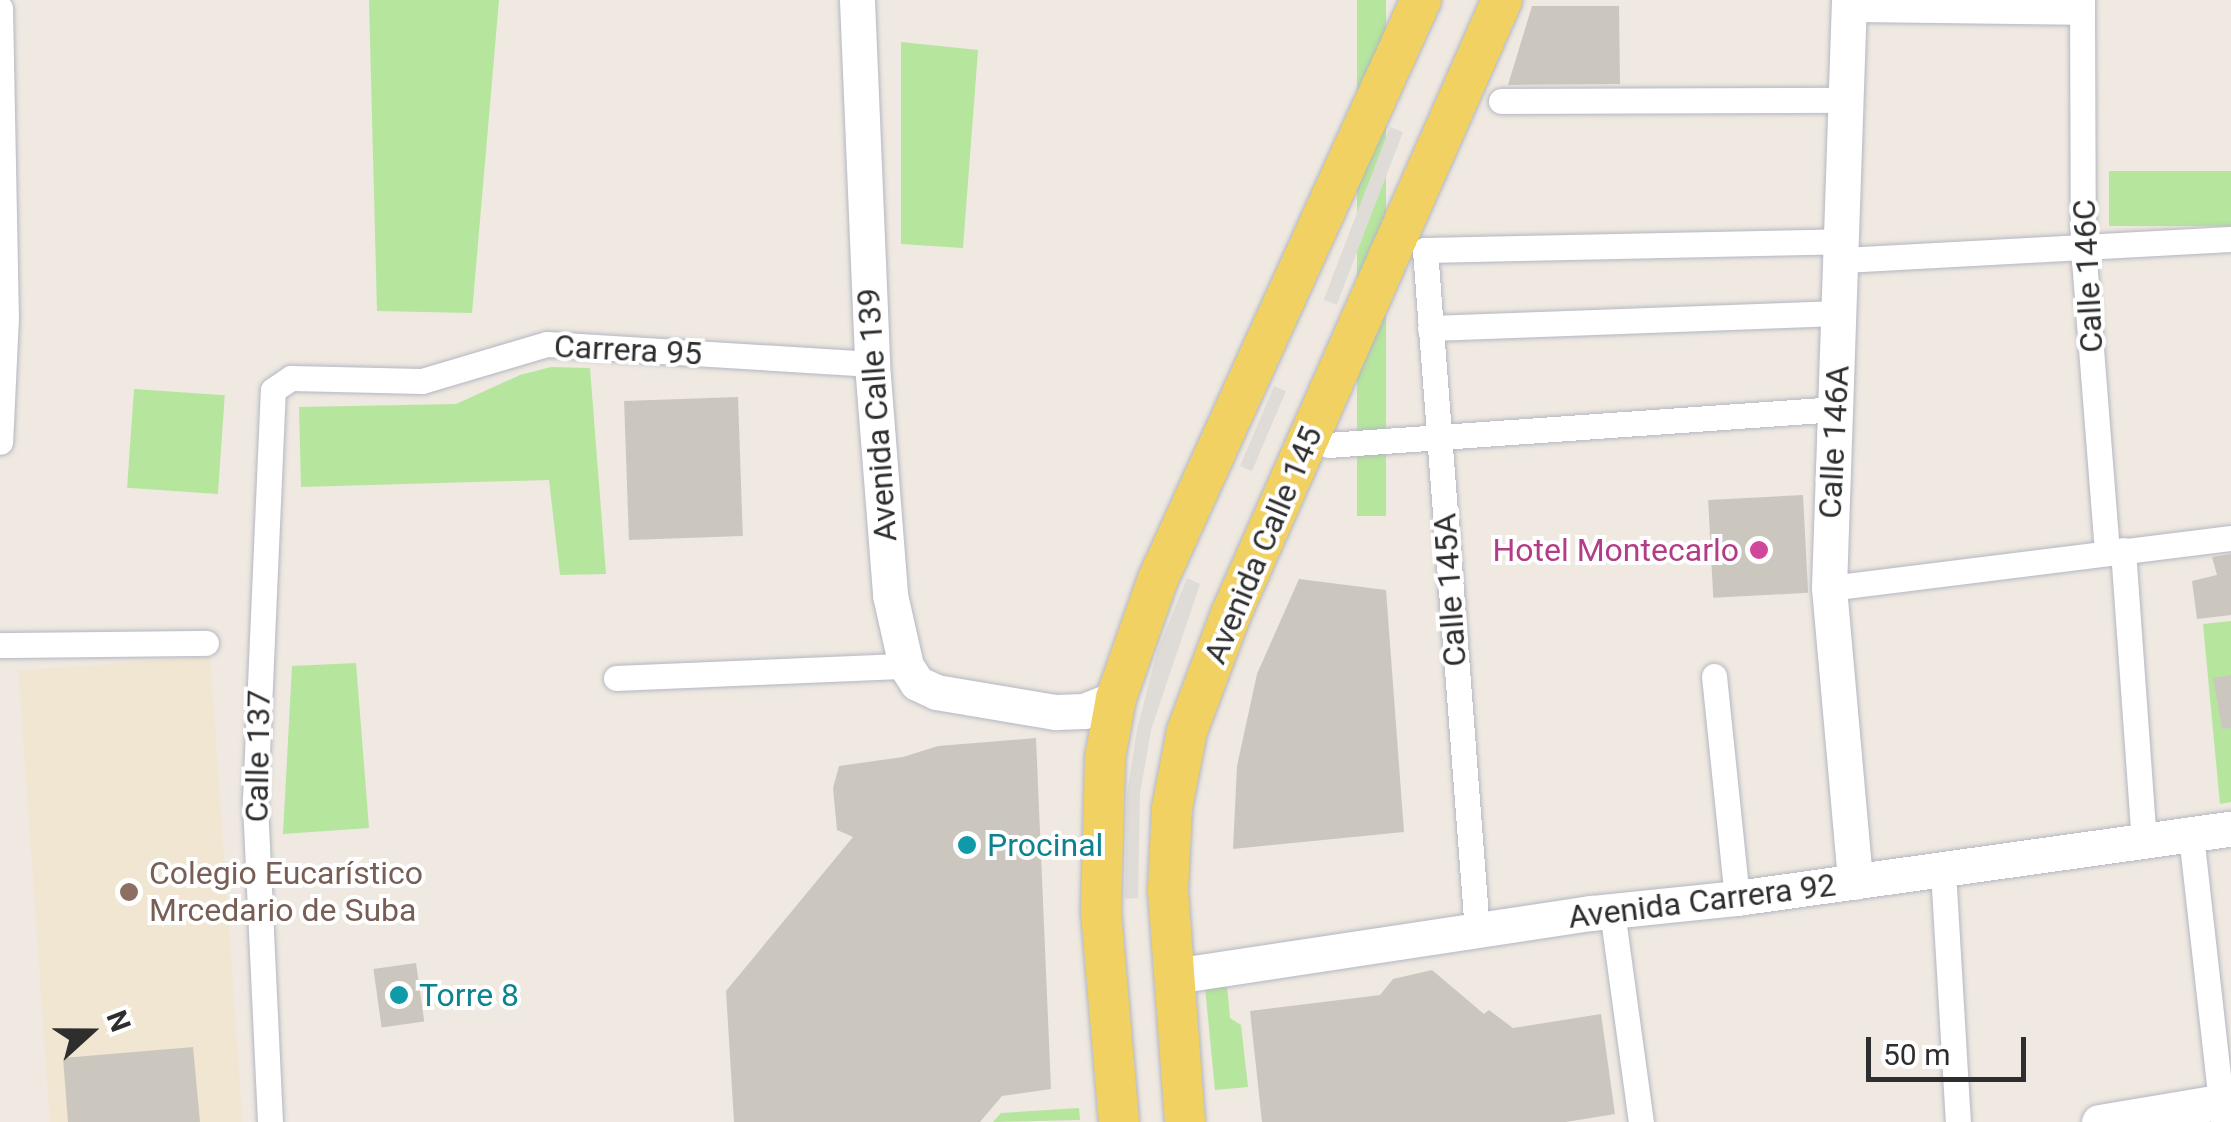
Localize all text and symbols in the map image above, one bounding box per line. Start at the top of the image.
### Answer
street label: Calle 146C [2065,198,2111,354]
street label: Avenida Calle 139 [849,287,905,543]
street label: Carrera 95 [553,327,703,373]
street label: Calle 146A [1811,364,1857,520]
street label: Avenida Calle 145 [1196,421,1330,669]
street label: Calle 145A [1425,512,1475,668]
place label: Hotel Montecarlo [1492,531,1739,569]
marker: Hotel Montecarlo [1748,539,1770,561]
street label: Calle 137 [238,689,278,823]
place label: Procinal [987,826,1103,864]
marker: Procinal [956,834,978,856]
place label: Colegio Eucarístico Mrcedario de Suba [149,855,423,930]
street label: Avenida Carrera 92 [1566,866,1838,936]
marker: Colegio Eucarístico Mrcedario de Suba [118,881,140,903]
place label: Torre 8 [419,976,519,1014]
north arrow [40,982,140,1082]
marker: Torre 8 [388,984,410,1006]
text: N [100,1006,137,1036]
scale bar [1871,1017,2031,1079]
text: 50 m [1883,1037,1950,1072]

